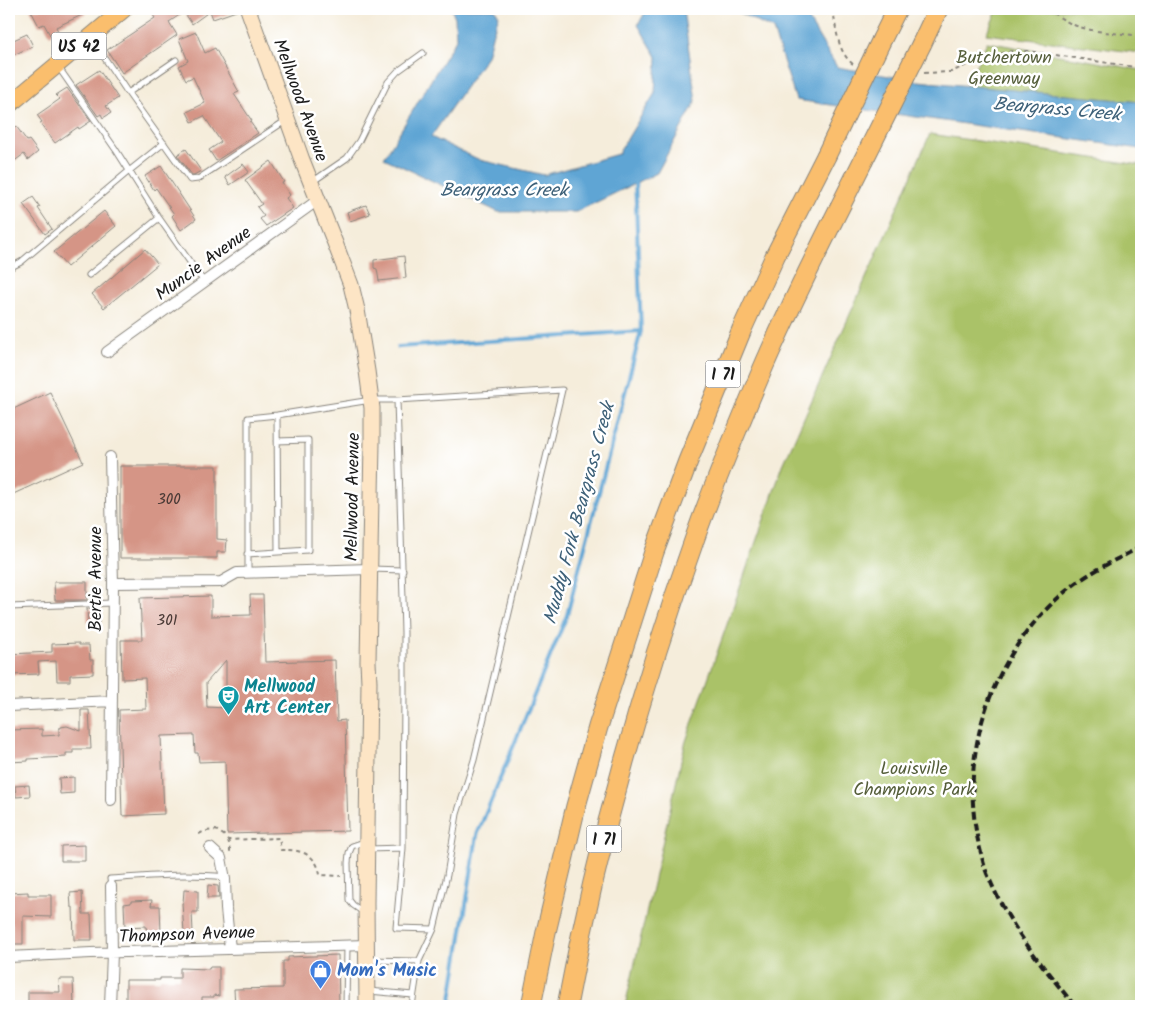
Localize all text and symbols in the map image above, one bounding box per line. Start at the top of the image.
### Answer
road number: US 42 [52,32,106,59]
street label: Mellwood Avenue [264,35,335,166]
park label: Butchertown Greenway [956,44,1052,94]
water label: Beargrass Creek [992,89,1125,131]
water label: Beargrass Creek [440,176,571,206]
street label: Muncie Avenue [150,219,258,309]
road number: I 71 [706,360,740,388]
water label: Muddy Fork Beargrass Creek [536,396,625,628]
street label: Mellwood Avenue [338,432,369,562]
house number: 300 [157,488,181,512]
street label: Bertie Avenue [82,526,111,632]
house number: 301 [157,609,178,633]
place label: Mellwood Art Center [244,673,332,723]
theatre icon: Mellwood Art Center [216,684,240,715]
park label: Louisville Champions Park [853,755,975,805]
road number: I 71 [586,826,622,852]
street label: Thompson Avenue [119,919,256,952]
place label: Mom's Music [337,957,437,986]
shop icon: Mom's Music [309,958,333,989]

